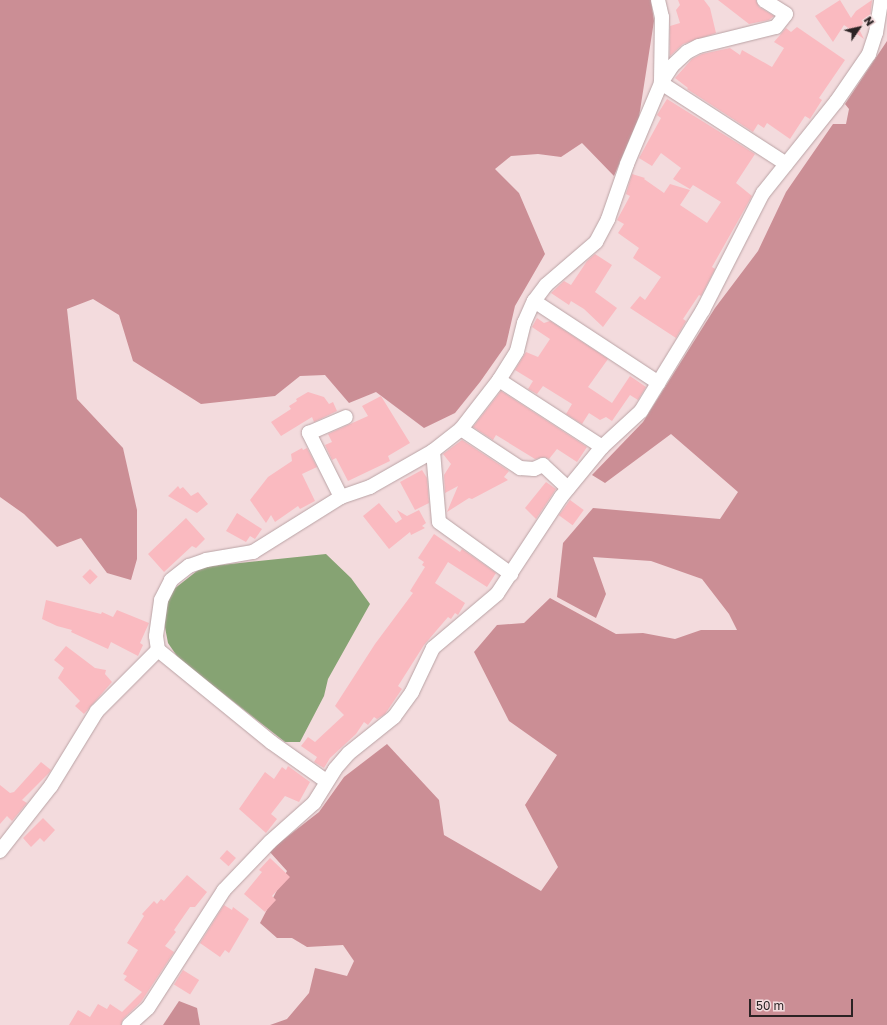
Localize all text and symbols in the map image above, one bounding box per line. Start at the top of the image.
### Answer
north arrow [839,8,879,48]
text: N [862,14,877,28]
scale bar [751,991,855,1017]
text: 50 m [756,998,784,1013]

